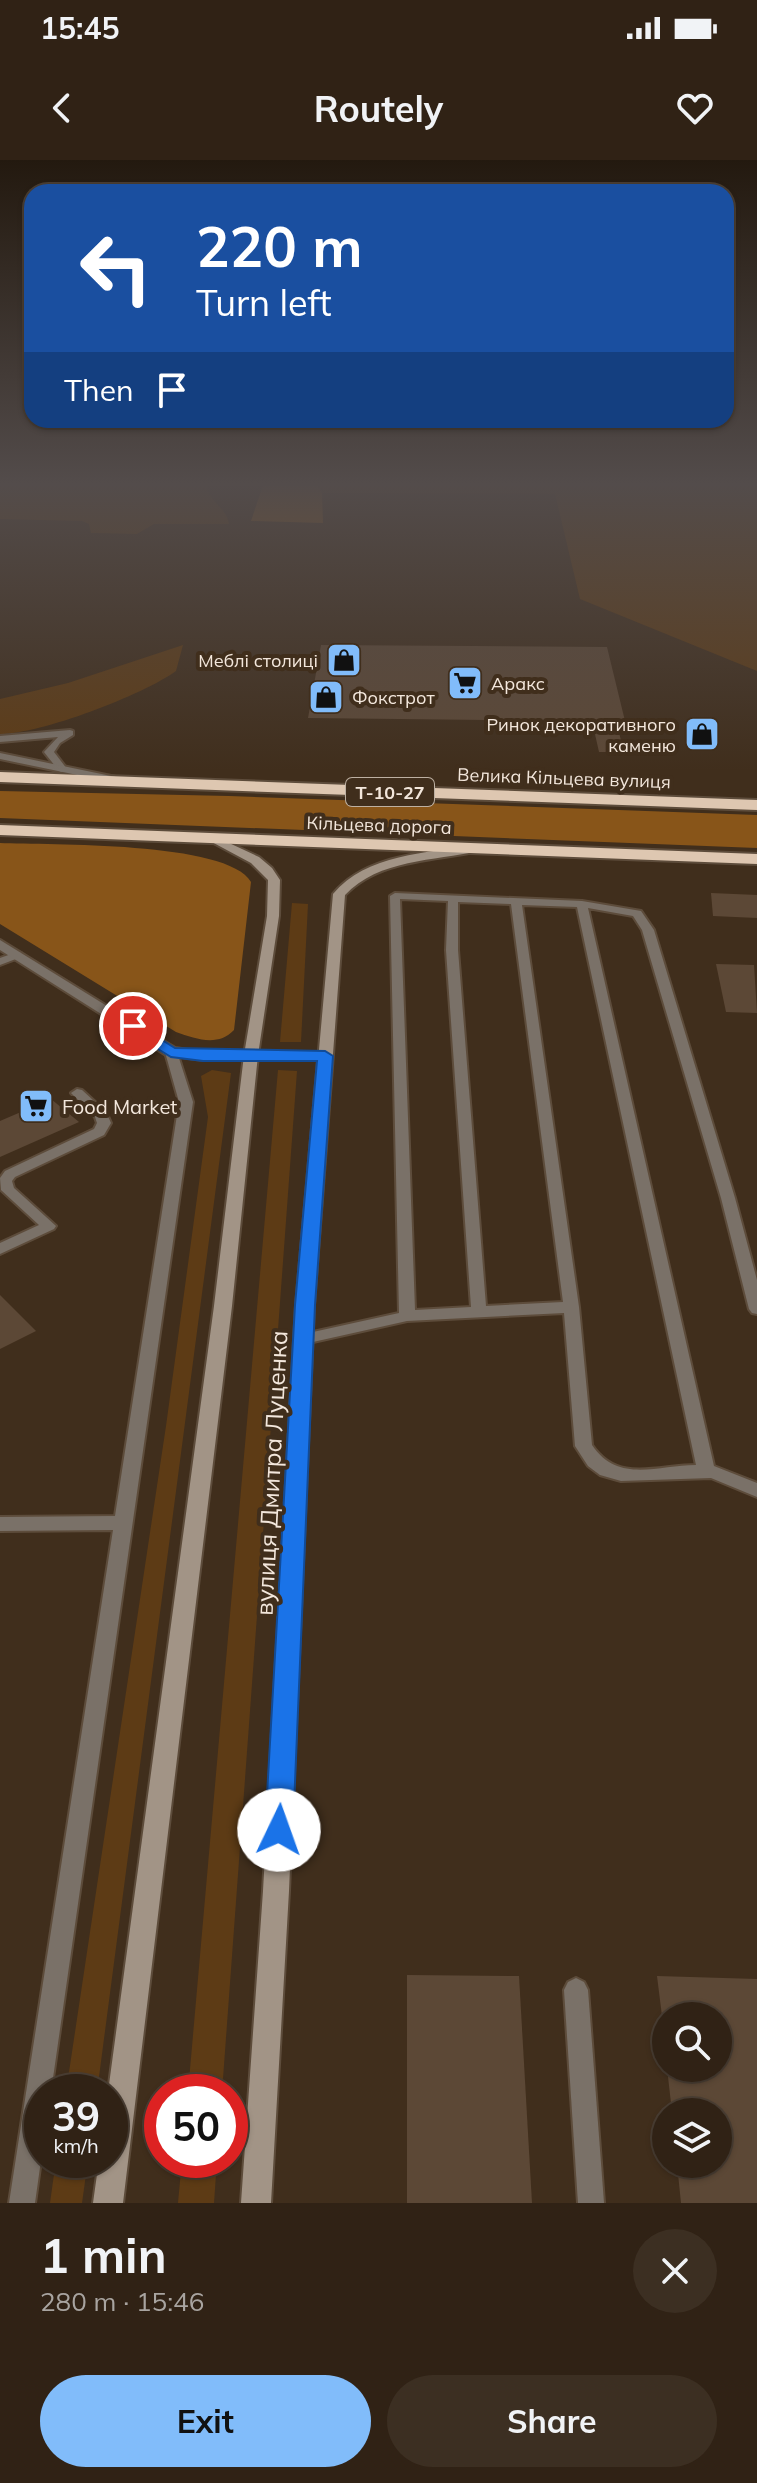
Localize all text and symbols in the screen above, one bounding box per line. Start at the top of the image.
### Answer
text: 15:45 [40,9,119,47]
icon: back [40,86,84,130]
text: Routely [314,86,443,131]
icon: heart [673,86,717,130]
text: 220 m [196,211,363,281]
icon: left [64,216,168,320]
text: Turn left [196,280,332,325]
icon: arrive [150,368,194,412]
text: Then [64,371,134,409]
shop icon: Меблі столиці [325,641,363,679]
place label: Меблі столиці [198,649,318,672]
supermarket icon: Аракс [446,664,484,702]
place label: Аракс [491,672,545,695]
shop icon: Фокстрот [307,678,345,716]
place label: Фокстрот [352,686,435,709]
place label: Ринок декоративного каменю [486,713,676,757]
shop icon: Ринок декоративного каменю [683,715,721,753]
street label: Велика Кільцева вулиця [457,763,671,793]
road number: Т-10-27 [346,778,434,806]
street label: Кільцева дорога [306,811,452,839]
pin [99,992,167,1060]
icon: arrive [111,1004,155,1048]
supermarket icon: Food Market [17,1087,55,1125]
place label: Food Market [62,1094,177,1119]
street label: вулиця Дмитра Луценка [249,1330,293,1616]
position arrow [237,1788,321,1872]
map controls [652,2002,732,2178]
button: search [652,2002,732,2082]
speed limit sign: 50 [144,2074,248,2178]
text: 39 [52,2091,100,2141]
button: layers [652,2098,732,2178]
text: km/h [53,2133,99,2158]
text: 1 min [40,2225,167,2285]
button: close [633,2229,717,2313]
text: 280 m · 15:46 [40,2285,204,2318]
button: Exit [40,2375,371,2467]
button: Share [387,2375,717,2467]

